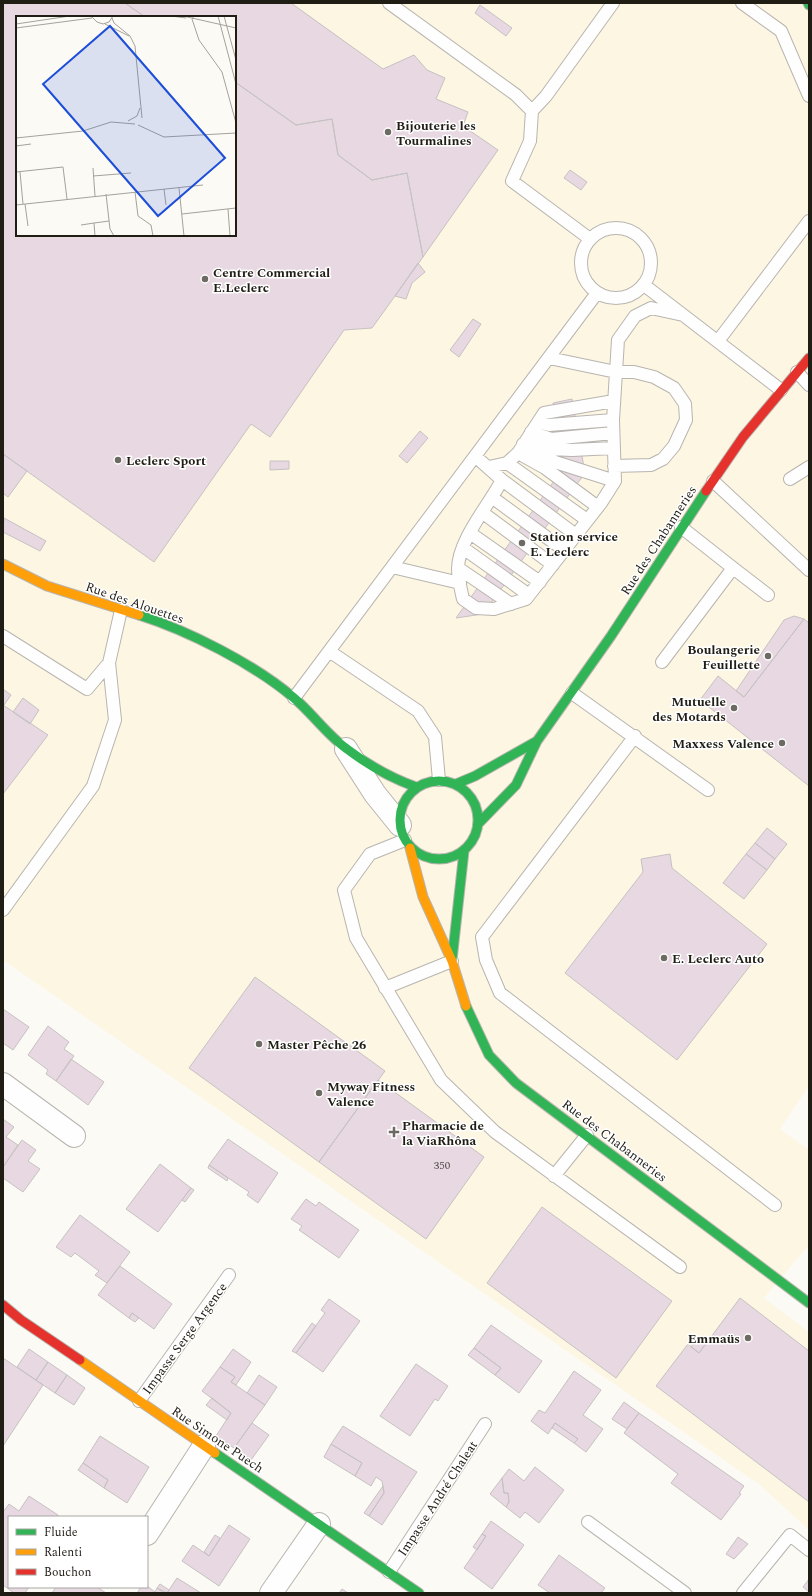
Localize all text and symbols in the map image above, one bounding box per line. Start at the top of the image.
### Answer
inset map [16,16,236,236]
place label: Bijouterie les Tourmalines [396,116,476,151]
marker: Bijouterie les Tourmalines [383,127,393,137]
place label: Centre Commercial E.Leclerc [213,263,330,298]
marker: Centre Commercial E.Leclerc [200,274,210,284]
place label: Leclerc Sport [126,451,206,471]
marker: Leclerc Sport [113,455,123,465]
street label: Rue des Chabanneries [616,482,702,599]
place label: Station service E. Leclerc [530,527,618,562]
marker: Station service E. Leclerc [517,538,527,548]
street label: Rue des Alouettes [83,577,187,629]
place label: Boulangerie Feuillette [687,640,760,675]
marker: Boulangerie Feuillette [763,651,773,661]
place label: Mutuelle des Motards [652,692,726,727]
marker: Mutuelle des Motards [729,703,739,713]
place label: Maxxess Valence [672,734,774,754]
marker: Maxxess Valence [777,738,787,748]
place label: E. Leclerc Auto [672,949,764,969]
marker: E. Leclerc Auto [659,953,669,963]
place label: Master Pêche 26 [267,1035,366,1055]
marker: Master Pêche 26 [254,1039,264,1049]
place label: Myway Fitness Valence [327,1077,415,1112]
marker: Myway Fitness Valence [314,1088,324,1098]
street label: Rue des Chabanneries [558,1094,671,1187]
place label: Pharmacie de la ViaRhôna [402,1116,484,1151]
marker: Pharmacie de la ViaRhôna [389,1127,399,1137]
house number: 350 [434,1157,451,1174]
street label: Impasse Serge Argence [137,1278,232,1399]
place label: Emmaüs [688,1329,740,1349]
marker: Emmaüs [743,1333,753,1343]
street label: Rue Simone Puech [167,1402,268,1478]
street label: Impasse André Chaleat [393,1436,483,1560]
legend [8,1516,148,1588]
text: Fluide [44,1523,78,1542]
text: Ralenti [44,1543,82,1562]
text: Bouchon [44,1563,91,1582]

